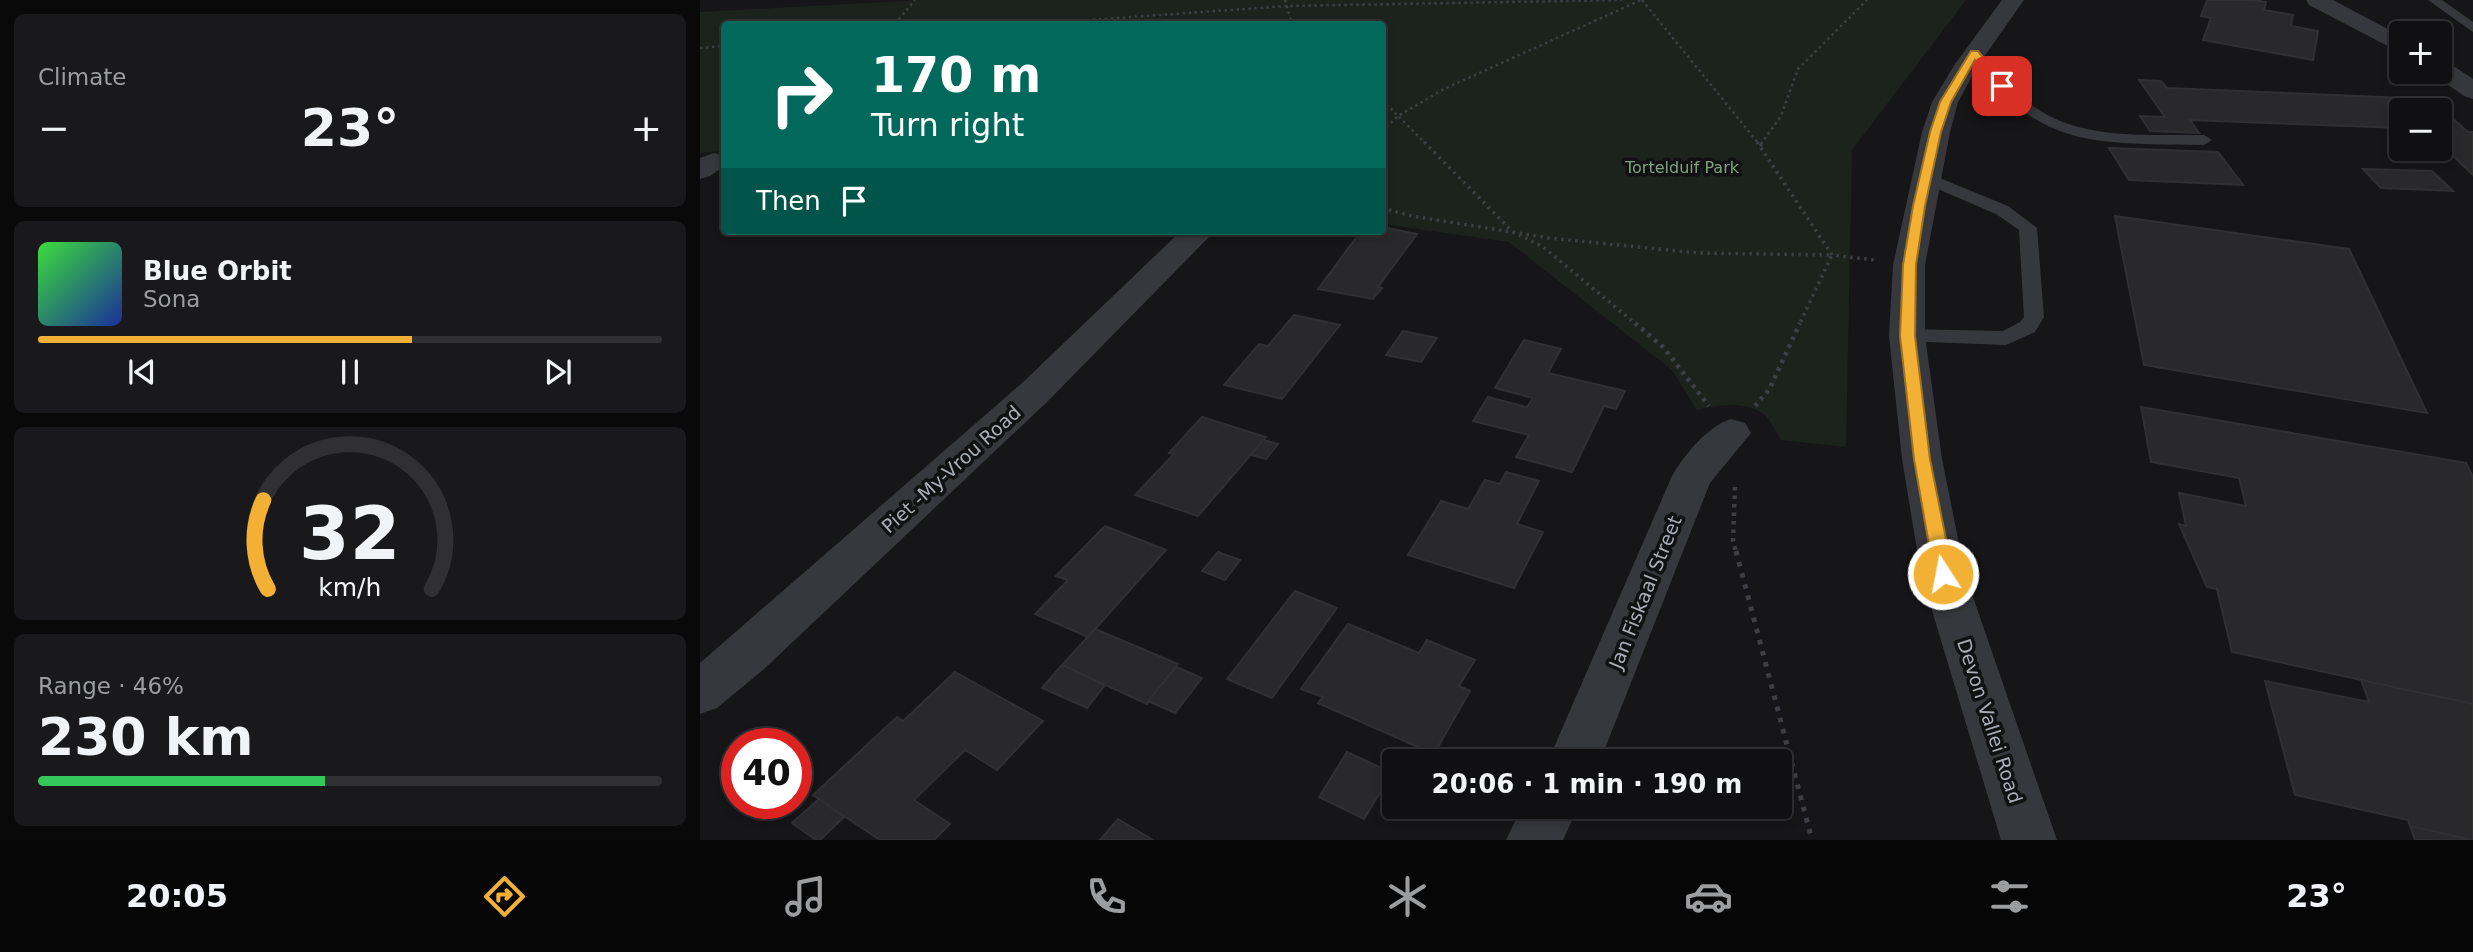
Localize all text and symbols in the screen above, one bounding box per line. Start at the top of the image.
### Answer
map controls [2389,21,2452,161]
button: + [2389,21,2452,84]
text: 170 m [871,47,1041,104]
icon: right [756,49,847,140]
pin [1972,56,2032,116]
text: Climate [38,64,127,90]
icon: arrive [1983,67,2021,105]
text: 23° [301,98,399,158]
button: − [2389,98,2452,161]
text: − [38,106,70,150]
text: + [630,106,662,150]
text: Turn right [871,106,1024,144]
park label: Tortelduif Park [1624,158,1740,177]
icon: arrive [835,182,873,220]
text: Then [756,186,821,216]
text: Blue Orbit [143,256,292,286]
text: Sona [143,286,200,312]
icon: previous [123,353,161,391]
icon: pause [331,353,369,391]
icon: next [539,353,577,391]
street label: Piet -My-Vrou Road [877,401,1025,537]
text: 32 [299,492,401,577]
street label: Jan Fiskaal Street [1604,512,1686,673]
position arrow [1906,537,1980,611]
text: km/h [318,573,382,602]
street label: Devon Vallei Road [1953,636,2027,806]
text: Range · 46% [38,673,184,699]
text: 230 km [38,707,253,767]
speed limit sign: 40 [721,728,812,819]
text: 20:06 · 1 min · 190 m [1432,769,1742,799]
icon: directions [480,872,529,921]
icon: music [781,872,830,921]
icon: phone [1082,872,1131,921]
icon: climate [1383,872,1432,921]
icon: car [1684,872,1733,921]
icon: filters [1985,872,2034,921]
text: 20:05 [126,877,228,915]
text: 23° [2286,877,2347,915]

